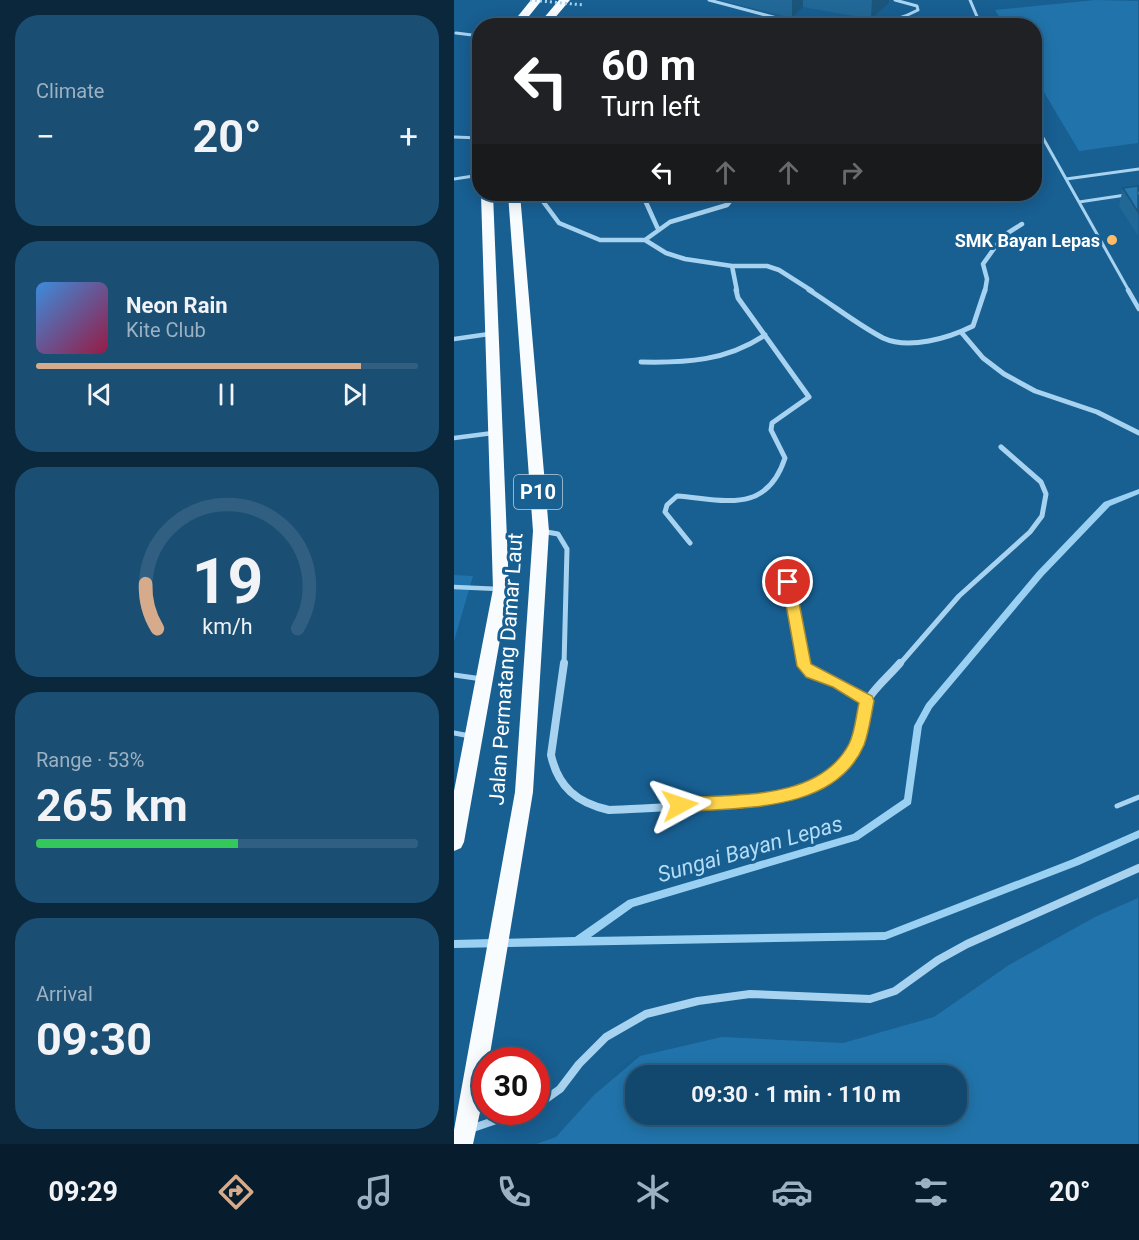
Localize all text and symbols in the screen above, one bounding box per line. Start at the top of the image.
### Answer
text: 60 m [601,41,696,90]
icon: left [502,42,580,120]
text: Climate [36,79,104,103]
text: Turn left [601,91,701,123]
text: 20° [192,110,262,163]
text: − [36,117,55,156]
text: + [399,117,418,156]
icon: left [646,156,679,189]
icon: ahead [709,156,742,189]
icon: ahead [772,156,805,189]
icon: right [835,156,868,189]
place label: SMK Bayan Lepas [955,230,1100,251]
marker: SMK Bayan Lepas [1105,233,1119,247]
text: Neon Rain [126,293,228,318]
text: Kite Club [126,318,206,342]
icon: previous [83,378,116,411]
icon: pause [210,378,243,411]
icon: next [338,378,371,411]
road number: P10 [514,475,562,509]
street label: Jalan Permatang Damar Laut [485,532,528,806]
text: 19 [191,545,263,618]
pin [762,556,813,607]
icon: arrive [771,565,804,598]
text: km/h [202,614,252,639]
text: Range · 53% [36,748,144,772]
position arrow [648,773,712,837]
text: 265 km [36,779,188,832]
water label: Sungai Bayan Lepas [655,811,845,887]
text: Arrival [36,982,93,1006]
text: 09:30 [36,1013,152,1066]
speed limit sign: 30 [472,1047,550,1125]
text: 09:30 · 1 min · 110 m [691,1082,901,1107]
icon: directions [215,1171,257,1213]
icon: music [354,1171,396,1213]
icon: phone [493,1171,535,1213]
icon: climate [632,1171,674,1213]
icon: car [771,1171,813,1213]
icon: filters [910,1171,952,1213]
text: 09:29 [48,1176,118,1208]
text: 20° [1049,1176,1090,1208]

